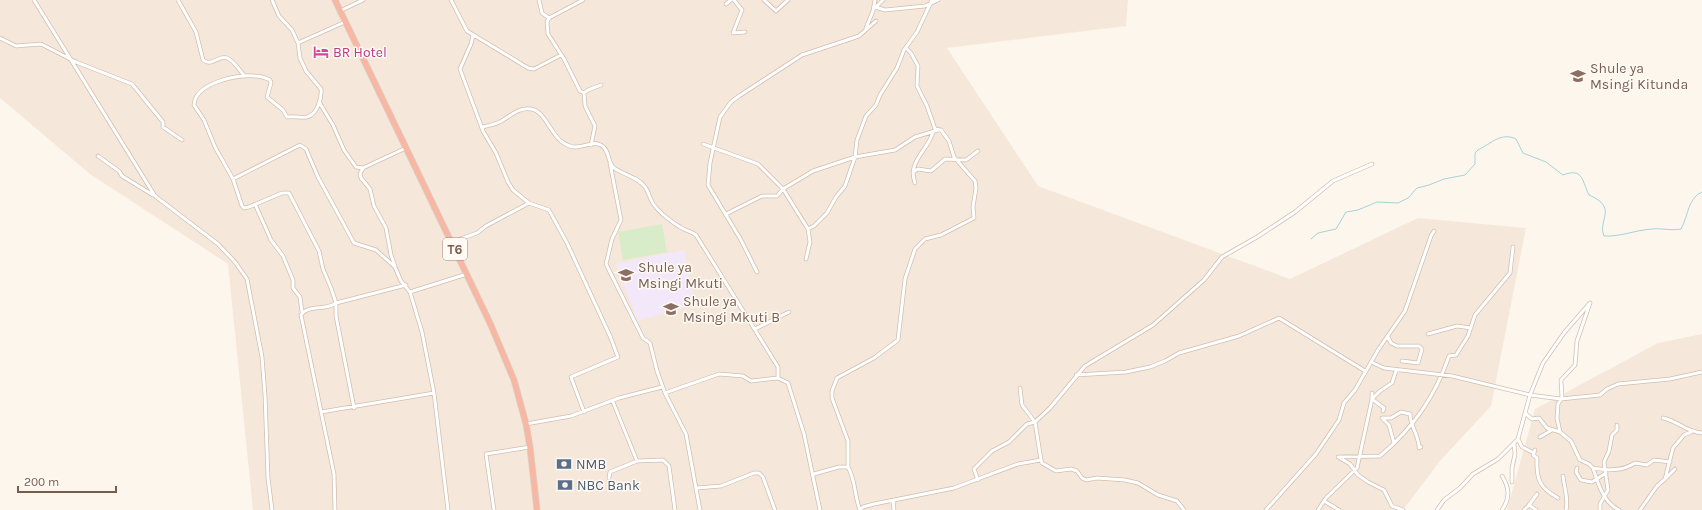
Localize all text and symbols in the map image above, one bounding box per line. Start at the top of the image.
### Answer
hotel icon: BR Hotel [312,43,330,61]
place label: BR Hotel [333,44,387,61]
place label: Shule ya Msingi Kitunda [1590,60,1688,93]
school or university icon: Shule ya Msingi Kitunda [1569,67,1587,85]
road number: T6 [443,238,467,260]
place label: Shule ya Msingi Mkuti [638,259,723,292]
school or university icon: Shule ya Msingi Mkuti [617,266,635,284]
place label: Shule ya Msingi Mkuti B [683,293,780,326]
school or university icon: Shule ya Msingi Mkuti B [662,300,680,318]
bank icon: NMB [555,455,573,473]
place label: NMB [576,456,606,473]
scale bar [18,468,116,494]
text: 200 m [24,475,59,489]
bank icon: NBC Bank [556,476,574,494]
place label: NBC Bank [577,477,640,494]

